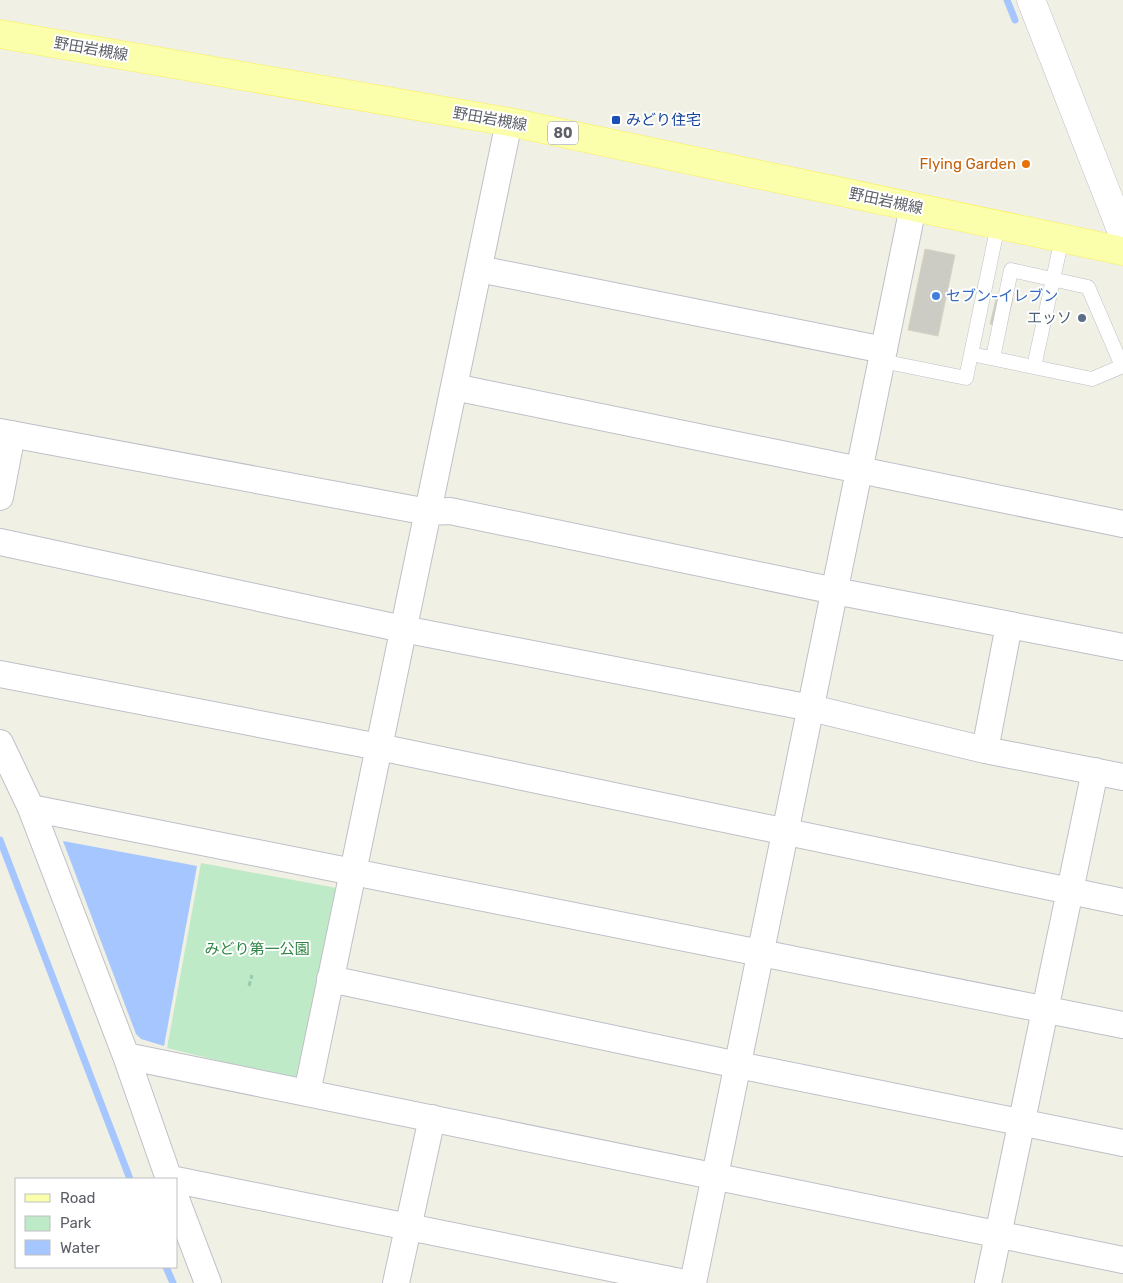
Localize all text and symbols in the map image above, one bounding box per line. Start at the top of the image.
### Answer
street label: 野田岩槻線 [52,34,130,64]
street label: 野田岩槻線 [451,104,529,134]
place label: みどり住宅 [626,111,701,129]
marker: みどり住宅 [610,114,622,126]
road number: 80 [548,122,578,144]
place label: Flying Garden [920,155,1016,173]
marker: Flying Garden [1020,158,1032,170]
street label: 野田岩槻線 [847,184,925,218]
place label: セブン-イレブン [946,287,1058,305]
marker: セブン-イレブン [930,290,942,302]
place label: エッソ [1027,309,1072,327]
marker: エッソ [1076,312,1088,324]
park label: みどり第一公園 [204,940,310,958]
legend [15,1178,178,1268]
text: Road [60,1189,96,1207]
text: Park [60,1214,91,1232]
text: Water [60,1239,100,1257]

